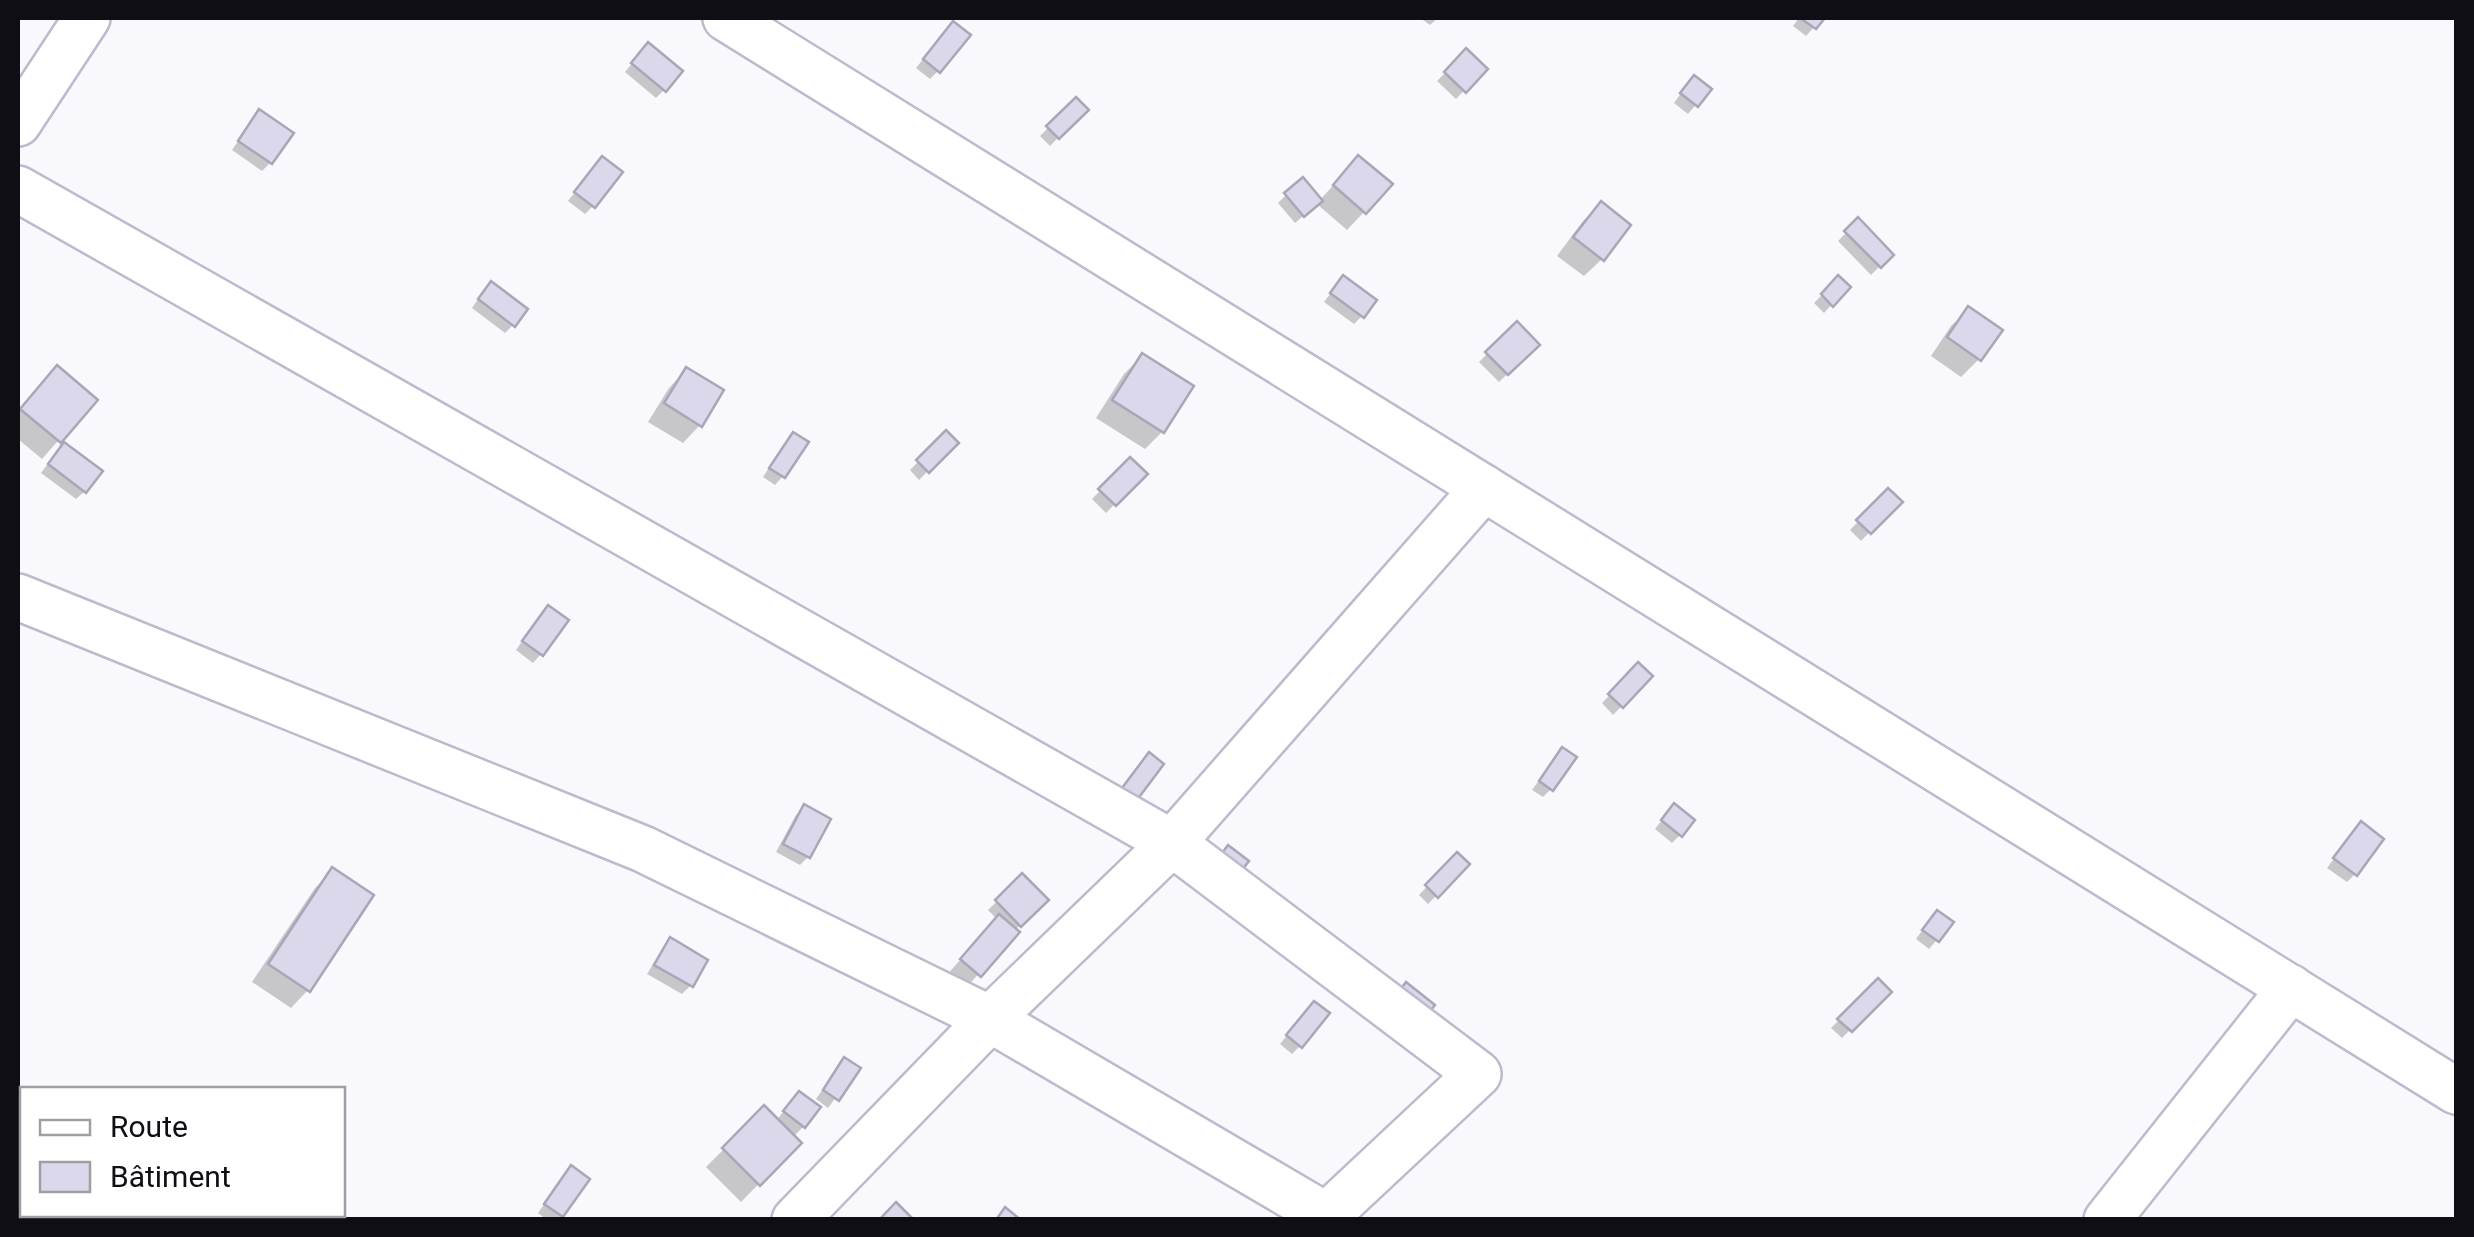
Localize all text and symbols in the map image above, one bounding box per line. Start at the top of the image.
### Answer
legend [20,1087,345,1217]
text: Route [110,1109,188,1144]
text: Bâtiment [110,1159,231,1194]

